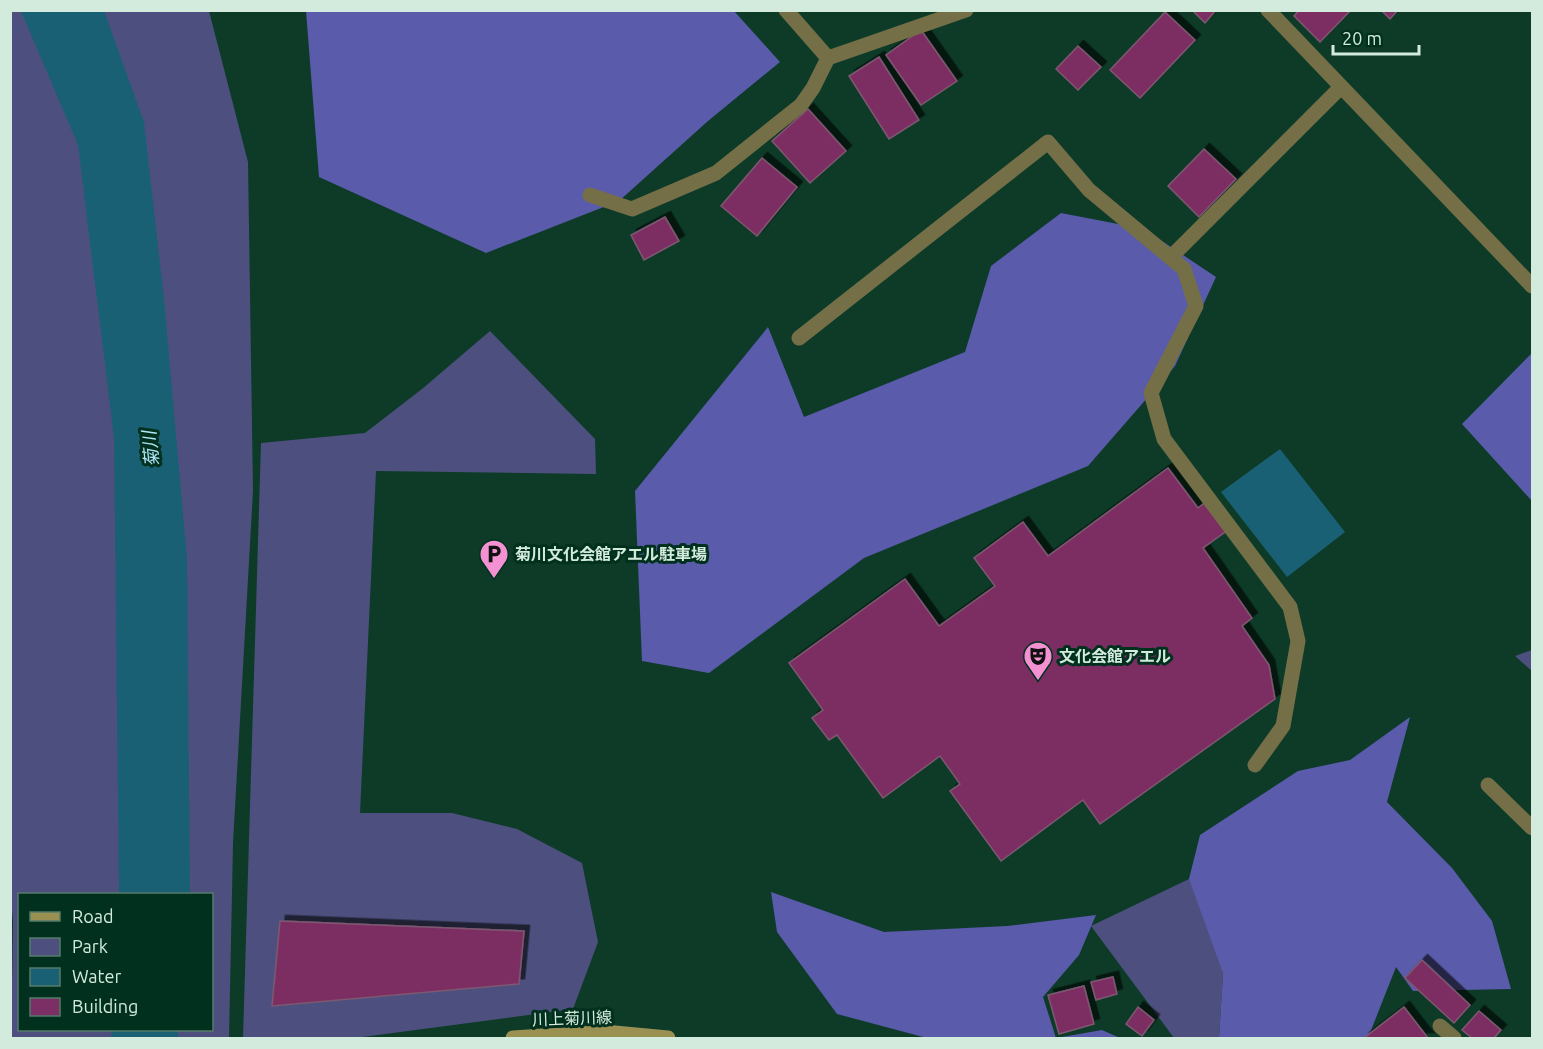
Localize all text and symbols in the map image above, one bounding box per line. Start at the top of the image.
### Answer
scale bar [1333,18,1418,56]
text: 20 m [1342,28,1382,48]
water label: 菊川 [138,428,162,468]
parking icon: 菊川文化会館アエル駐車場 [478,538,510,580]
place label: 菊川文化会館アエル駐車場 [515,545,707,563]
theatre icon: 文化会館アエル [1022,640,1054,682]
place label: 文化会館アエル [1059,647,1171,665]
legend [18,893,213,1031]
text: Road [72,906,114,926]
text: Park [72,936,108,956]
text: Water [72,966,122,986]
text: Building [72,996,138,1016]
street label: 川上菊川線 [532,1008,612,1028]

